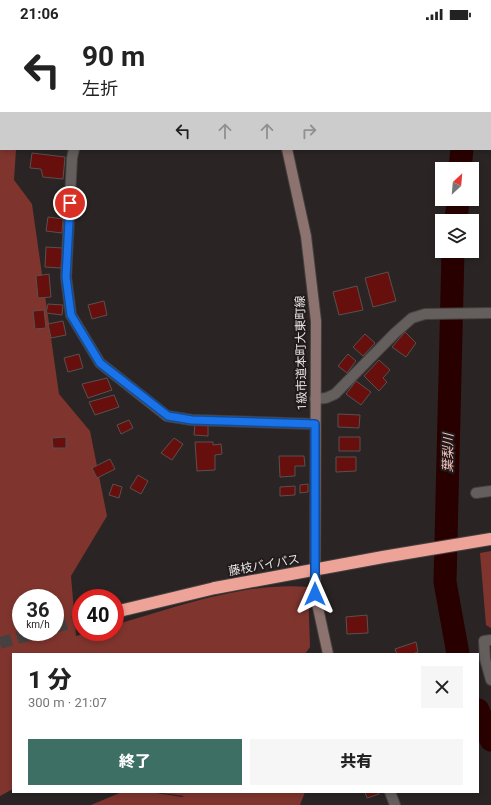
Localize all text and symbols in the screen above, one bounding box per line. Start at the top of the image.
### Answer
text: 21:06 [20,5,59,23]
text: 90 m [82,40,145,73]
icon: left [16,44,68,96]
text: 左折 [82,78,118,99]
icon: left [172,120,194,142]
icon: ahead [214,120,236,142]
icon: ahead [256,120,278,142]
icon: right [298,120,320,142]
north arrow [435,162,479,206]
map controls [435,162,479,258]
pin [53,186,87,220]
icon: arrive [59,192,81,214]
button: layers [435,214,479,258]
street label: 1級市道本町大東町線 [293,296,309,410]
water label: 葉梨川 [440,431,456,473]
street label: 藤枝バイパス [227,552,301,578]
position arrow [294,573,336,615]
speed limit sign: 40 [72,589,124,641]
text: 36 [27,598,49,622]
text: km/h [26,619,50,630]
text: 1 分 [28,666,72,694]
button: close [421,666,463,708]
text: 300 m · 21:07 [28,695,107,710]
button: 終了 [28,739,242,785]
button: 共有 [250,739,463,785]

